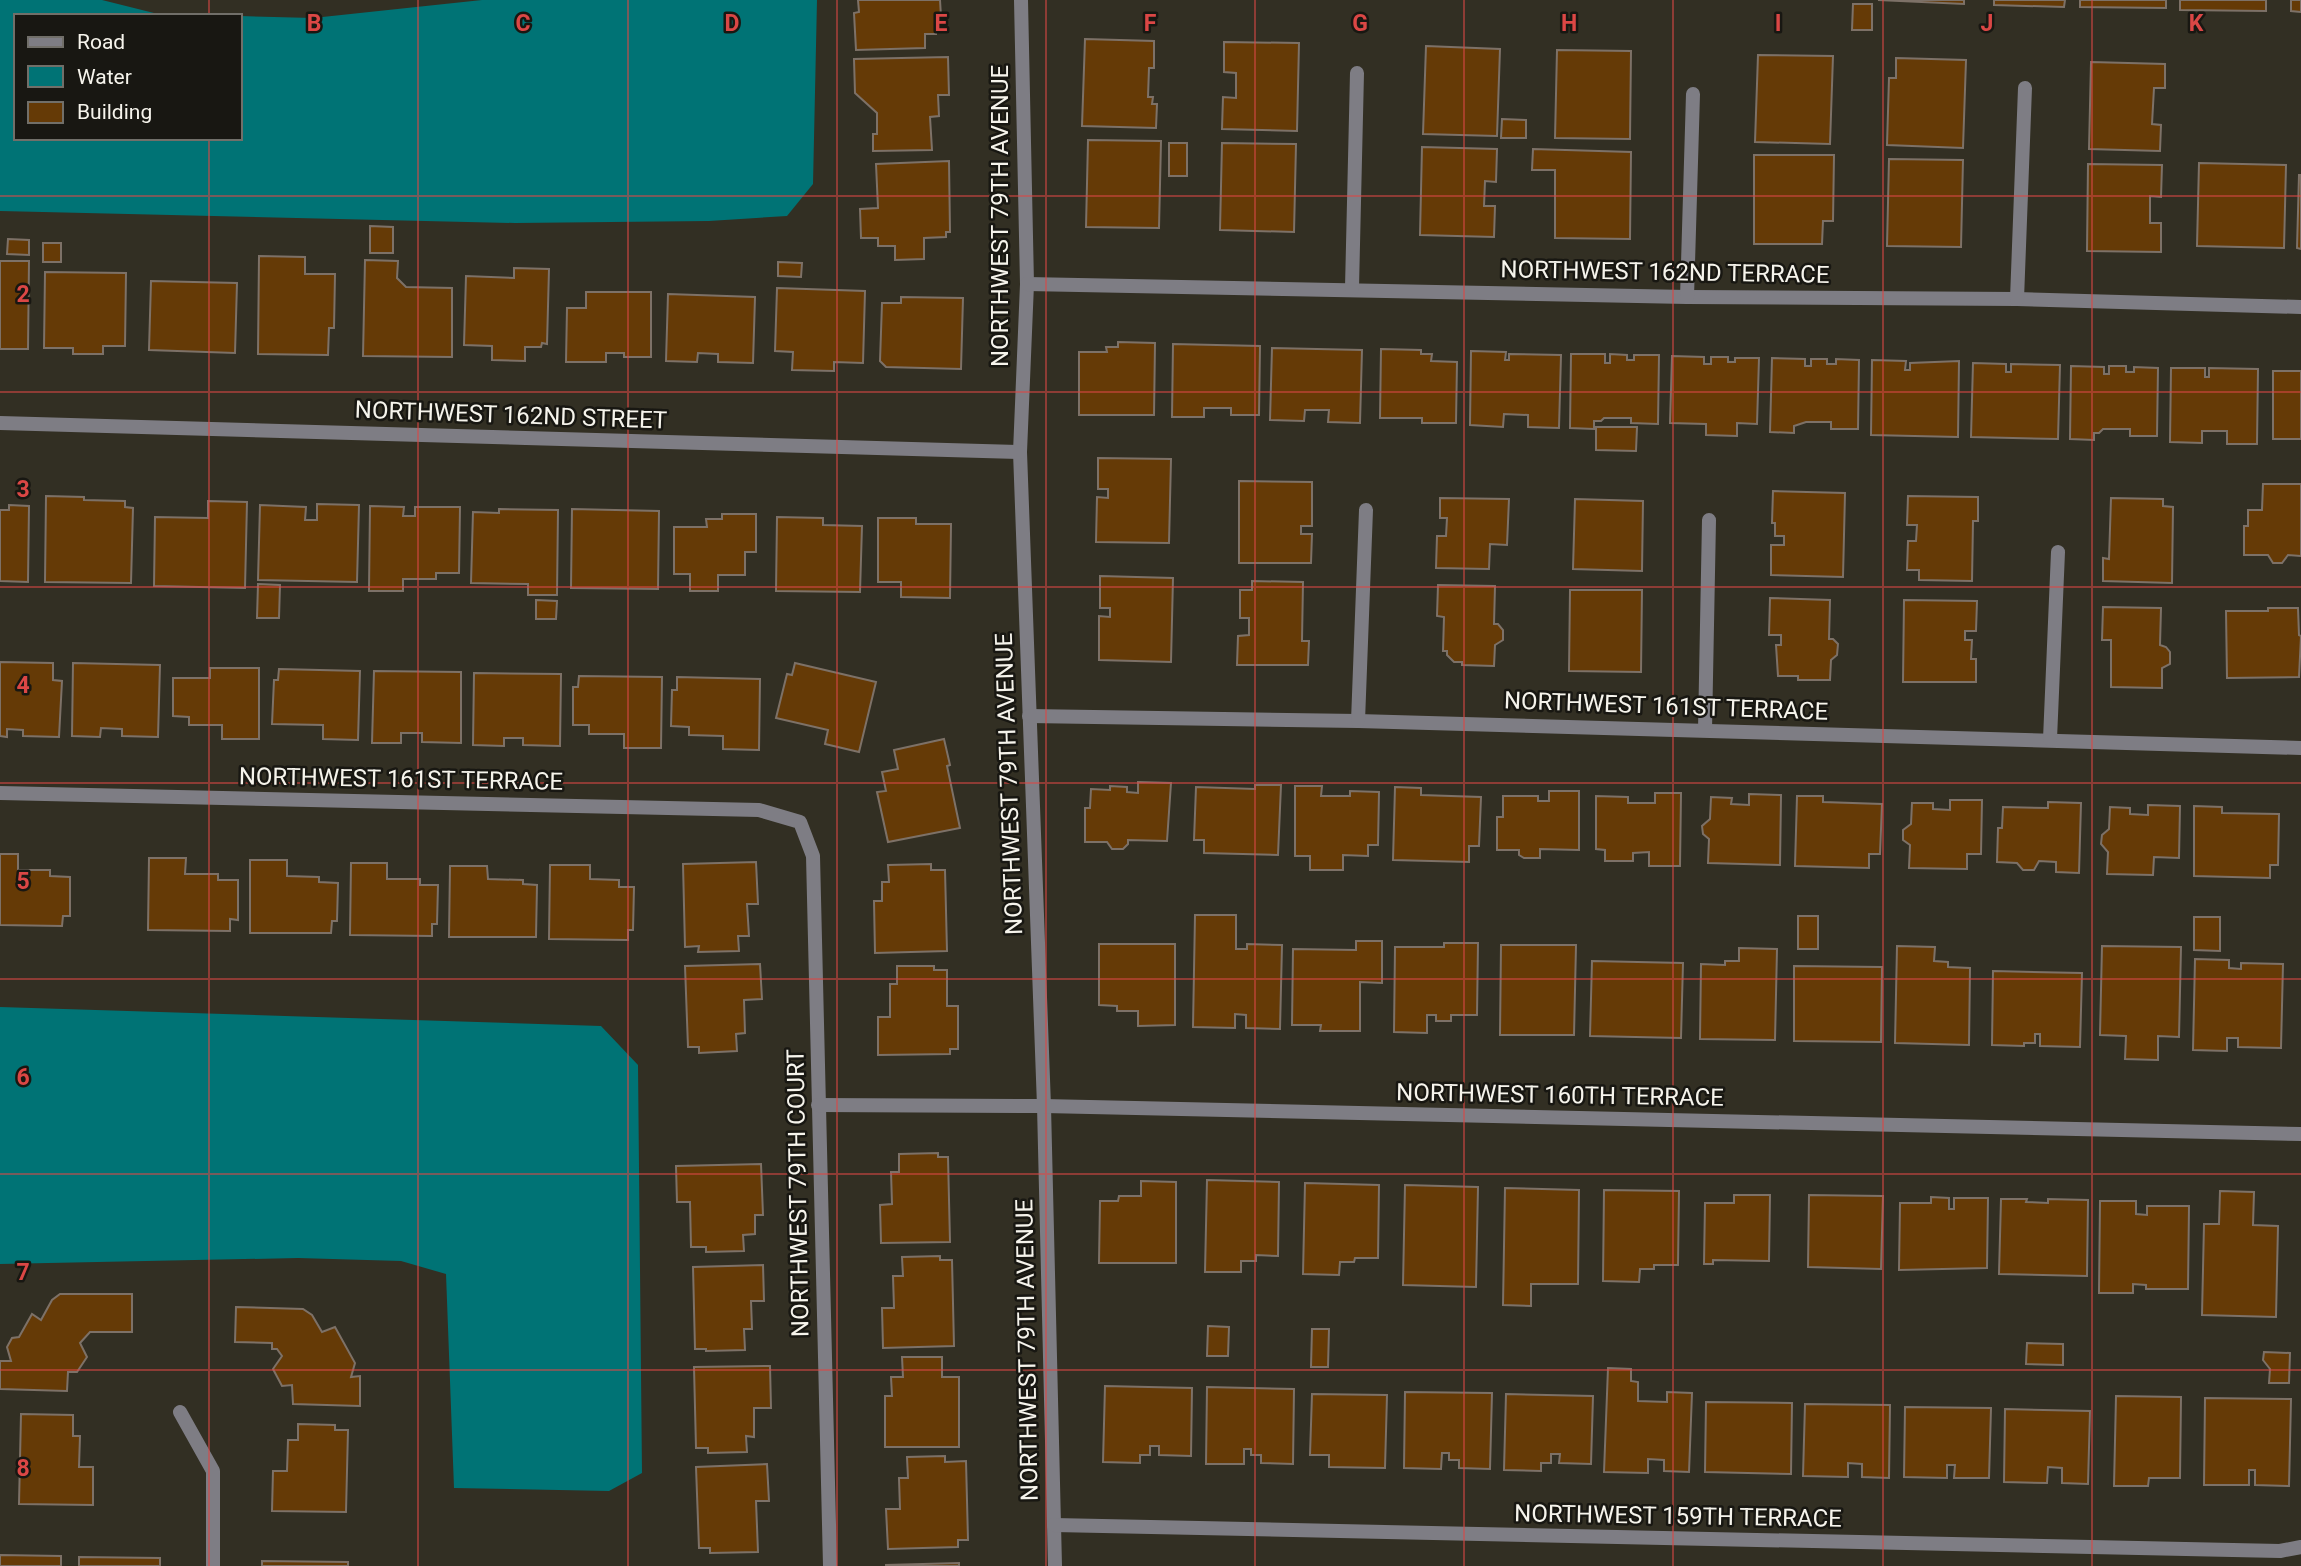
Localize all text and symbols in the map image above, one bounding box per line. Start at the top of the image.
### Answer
text: B [307,10,321,37]
text: C [515,10,531,37]
text: D [725,10,739,37]
text: E [935,10,948,37]
text: F [1144,10,1157,37]
text: G [1352,10,1368,37]
text: H [1561,10,1577,37]
text: I [1775,10,1781,37]
text: J [1981,10,1993,37]
text: K [2189,10,2204,37]
legend [14,14,242,140]
text: Road [77,30,125,54]
text: Water [77,65,132,89]
street label: NORTHWEST 79TH AVENUE [986,65,1014,367]
text: Building [77,100,152,124]
street label: NORTHWEST 162ND TERRACE [1500,255,1830,289]
text: 2 [16,281,30,308]
street label: NORTHWEST 162ND STREET [354,396,668,434]
text: 3 [16,476,30,503]
street label: NORTHWEST 79TH AVENUE [990,633,1028,935]
text: 4 [16,672,30,699]
street label: NORTHWEST 161ST TERRACE [1503,686,1829,726]
street label: NORTHWEST 161ST TERRACE [239,762,563,796]
text: 5 [16,868,30,895]
street label: NORTHWEST 79TH COURT [781,1049,815,1337]
text: 6 [16,1064,30,1091]
street label: NORTHWEST 160TH TERRACE [1396,1078,1724,1112]
street label: NORTHWEST 79TH AVENUE [1010,1199,1044,1501]
text: 7 [16,1259,30,1286]
text: 8 [16,1455,30,1482]
street label: NORTHWEST 159TH TERRACE [1514,1499,1842,1533]

